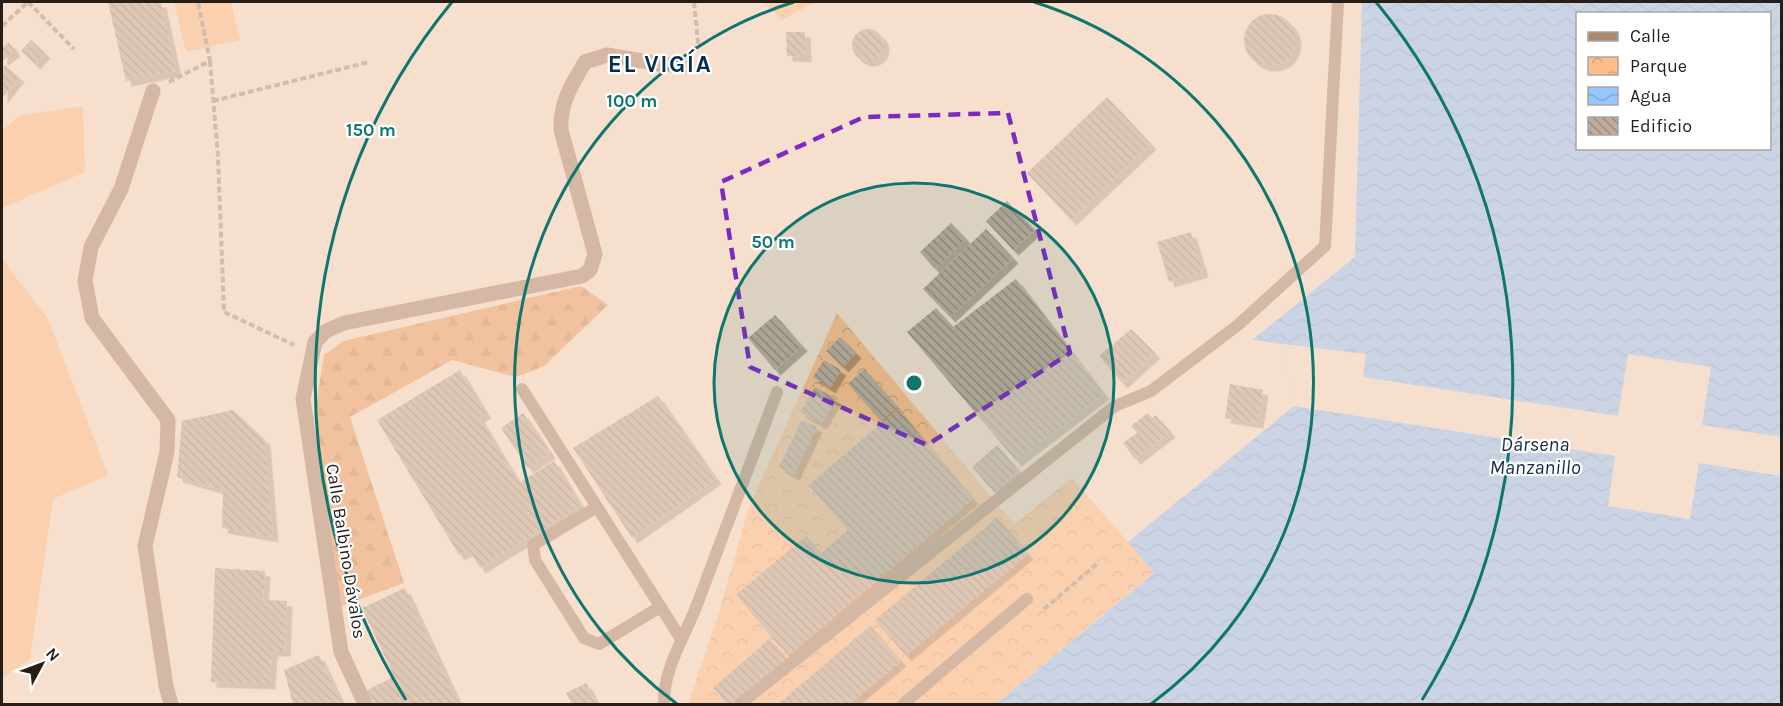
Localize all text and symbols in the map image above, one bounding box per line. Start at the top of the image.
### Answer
legend [1576,12,1771,150]
text: Calle [1630,25,1670,47]
district label: EL VIGÍA [608,48,712,78]
text: Parque [1630,55,1687,77]
text: Agua [1630,85,1671,107]
text: 100 m [607,90,657,112]
text: Edificio [1630,115,1692,137]
text: 150 m [346,119,396,141]
text: 50 m [751,231,795,253]
centre of rings [904,373,924,393]
water label: Dársena Manzanillo [1490,433,1581,479]
street label: Calle Balbino Dávalos [321,462,371,640]
north arrow [12,634,72,694]
text: N [42,644,64,665]

